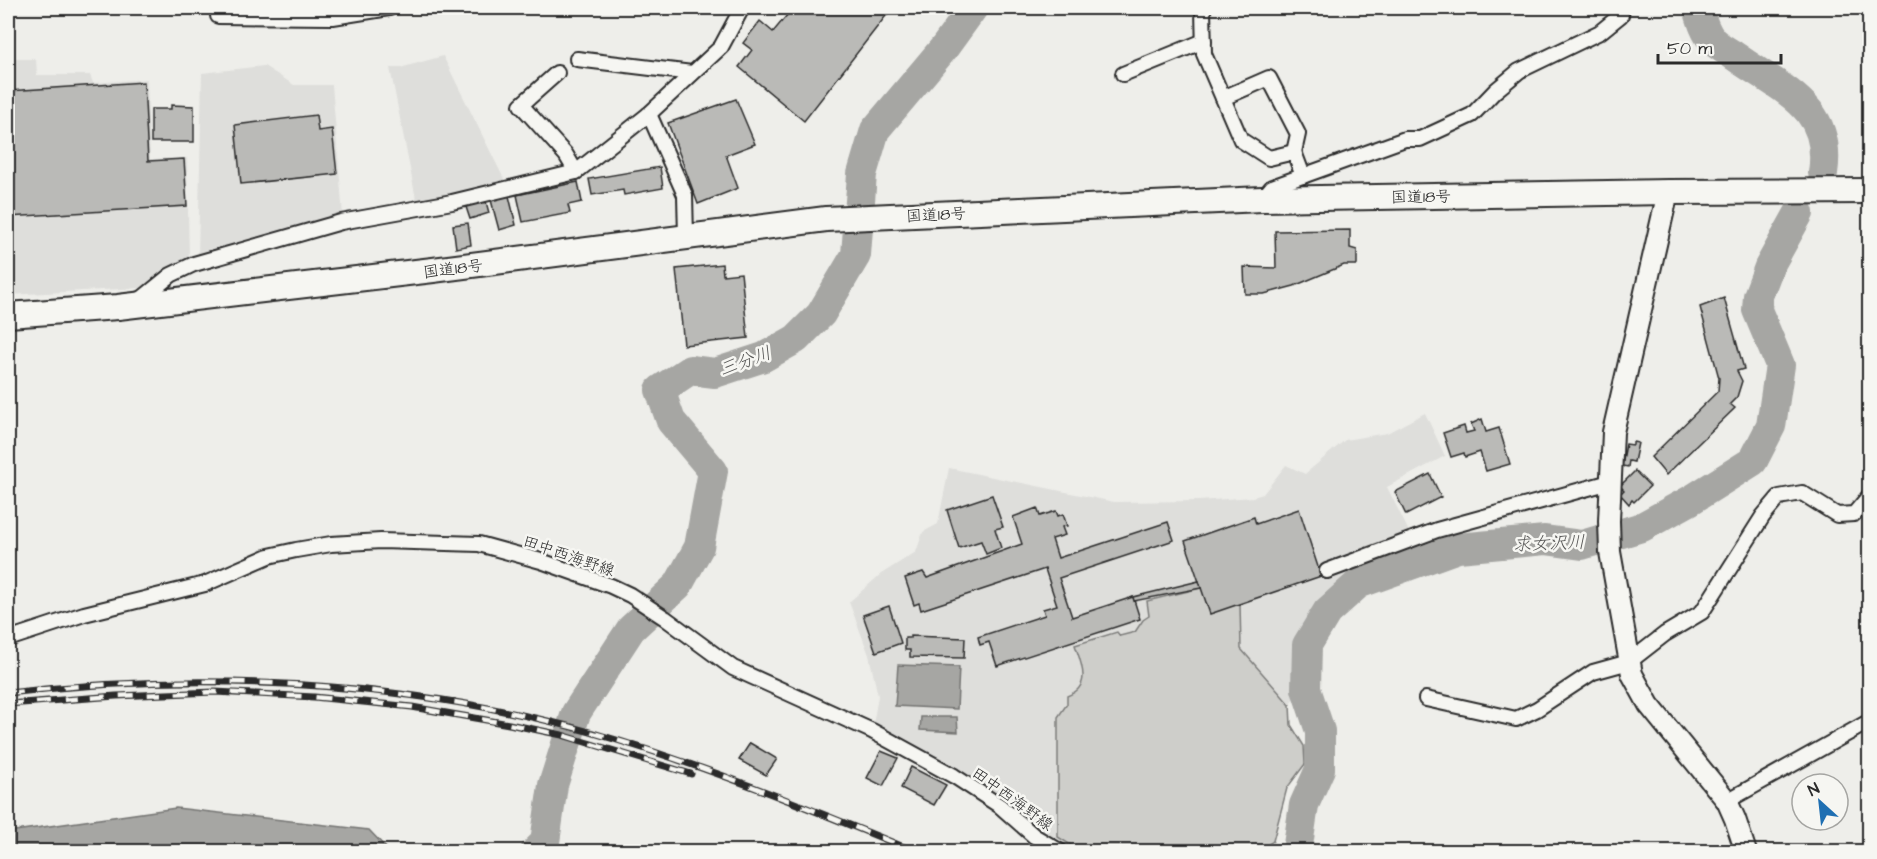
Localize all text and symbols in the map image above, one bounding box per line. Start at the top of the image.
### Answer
scale bar [1658,27,1781,65]
text: 50 m [1667,36,1712,61]
street label: 国道18号 [1391,185,1451,209]
street label: 国道18号 [905,202,967,228]
street label: 国道18号 [422,254,484,284]
water label: 三分川 [716,340,775,382]
street label: 田中西海野線 [520,530,618,582]
water label: 求女沢川 [1513,530,1585,557]
street label: 田中西海野線 [967,762,1058,836]
north arrow [1790,772,1850,832]
text: N [1804,777,1823,802]

